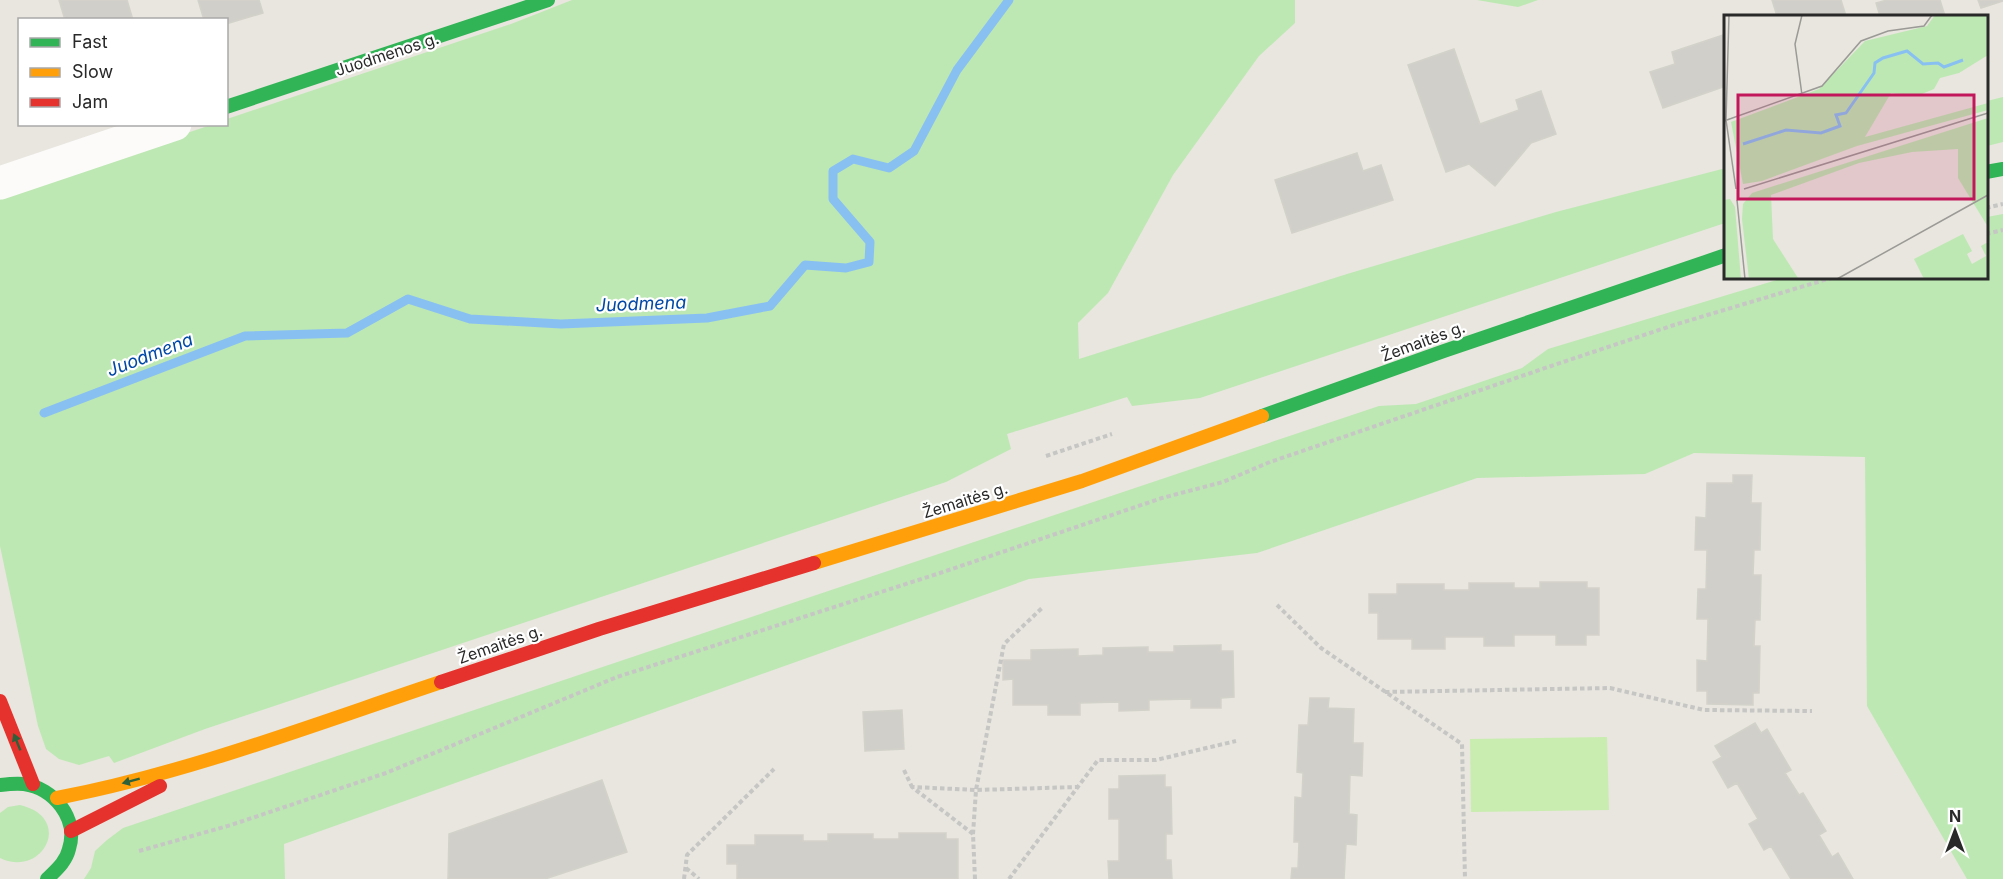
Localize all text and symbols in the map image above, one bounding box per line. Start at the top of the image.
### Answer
inset map [1724,15,1988,279]
legend [18,18,228,126]
street label: Juodmenos g. [333,28,441,80]
text: Fast [72,31,108,52]
text: Slow [72,61,113,82]
text: Jam [72,91,108,112]
water label: Juodmena [595,291,687,316]
street label: Žemaitės g. [1378,317,1468,365]
water label: Juodmena [104,328,196,381]
street label: Žemaitės g. [920,478,1010,522]
street label: Žemaitės g. [455,620,545,668]
one-way arrow [12,733,21,751]
one-way arrow [122,777,140,786]
north arrow [1925,801,1985,861]
text: N [1949,806,1961,826]

